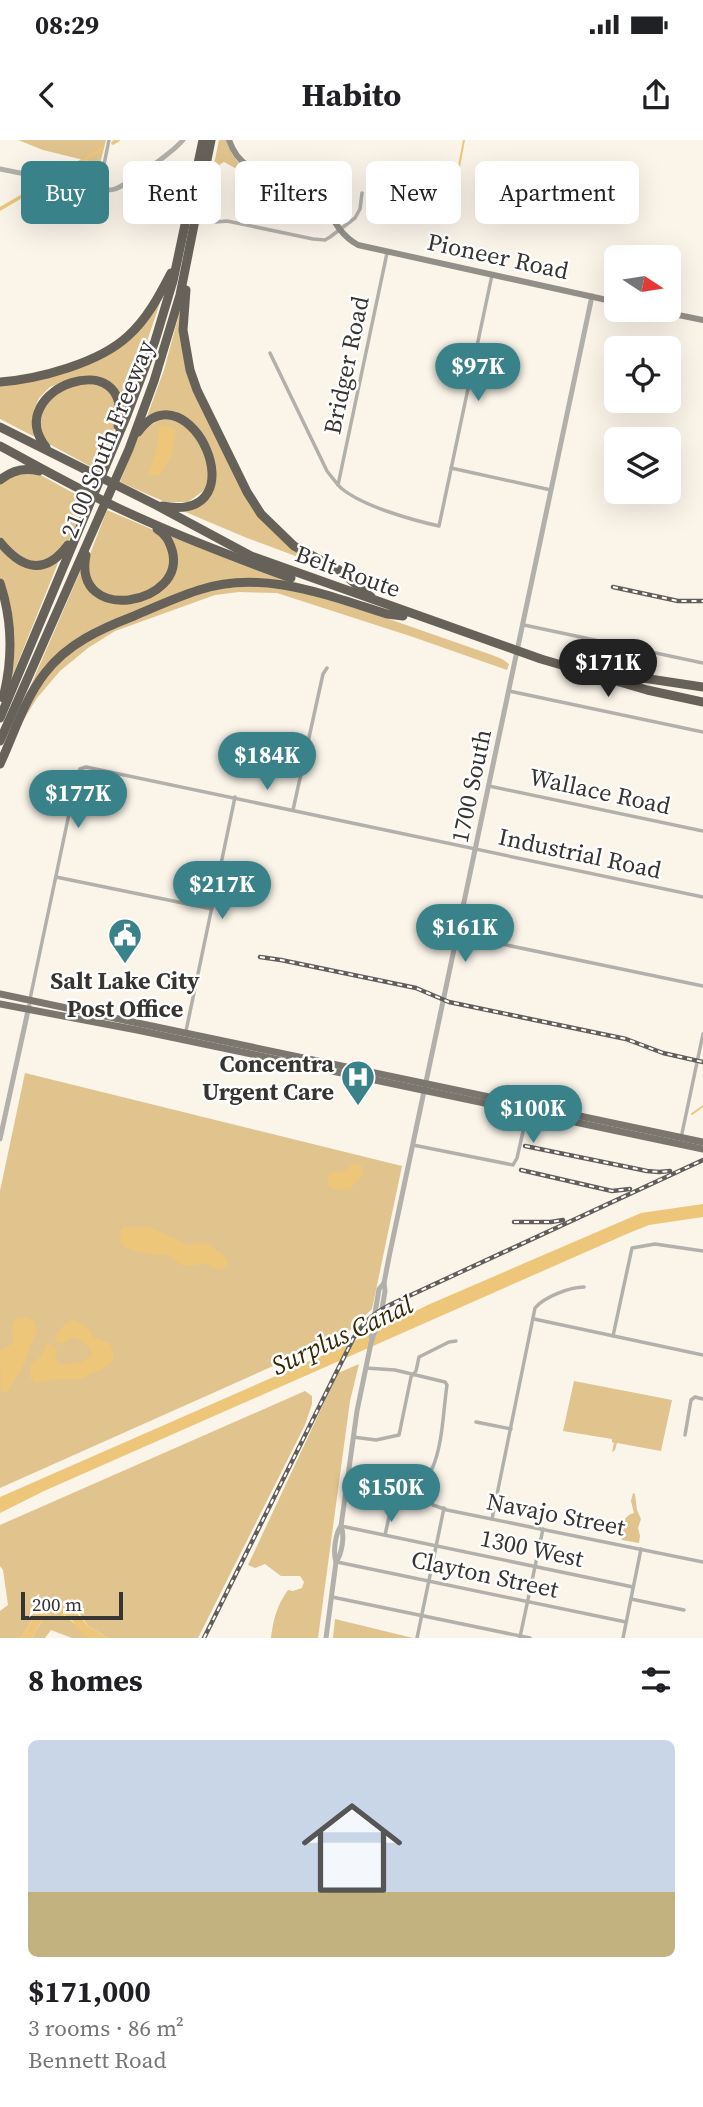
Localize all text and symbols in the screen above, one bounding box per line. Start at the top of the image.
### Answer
text: 08:29 [35,7,99,43]
text: Habito [302,73,401,117]
icon: back [28,76,66,114]
icon: share [637,76,675,114]
chip: Buy [21,161,109,224]
chip: Rent [123,161,221,224]
chip: Filters [235,161,352,224]
chip: New [366,161,461,224]
chip: Apartment [475,161,639,224]
street label: Pioneer Road [424,225,572,287]
north arrow [604,245,681,322]
map controls [604,245,681,504]
street label: Bridger Road [315,293,377,437]
street label: 2100 South Freeway [52,335,162,543]
button: locate [604,336,681,413]
pin: $97K [437,344,519,403]
text: $97K [451,350,505,382]
button: layers [604,427,681,504]
street label: Belt Route [291,537,405,605]
pin: $171K [559,640,657,699]
text: $171K [575,646,641,678]
street label: 1700 South [443,726,499,846]
pin: $184K [218,732,316,792]
text: $184K [234,739,300,771]
street label: Wallace Road [526,760,674,822]
pin: $177K [29,770,127,830]
text: $177K [45,777,111,809]
street label: Industrial Road [496,820,665,886]
pin: $217K [173,862,271,921]
text: $217K [189,868,255,900]
pin: $161K [416,904,514,964]
text: $161K [432,911,498,943]
public building icon: Salt Lake City Post Office [106,916,144,965]
place label: Salt Lake City Post Office [50,964,200,1025]
place label: Concentra Urgent Care [202,1047,334,1108]
hospital icon: Concentra Urgent Care [339,1058,377,1107]
pin: $100K [484,1086,582,1145]
text: $100K [500,1092,566,1124]
water label: Surplus Canal [265,1286,419,1384]
pin: $150K [342,1464,440,1524]
text: $150K [358,1471,424,1503]
street label: Navajo Street [484,1484,628,1544]
street label: 1300 West [477,1521,587,1575]
street label: Clayton Street [408,1542,562,1606]
scale bar [21,1589,122,1621]
text: 200 m [32,1591,82,1617]
text: 8 homes [28,1660,143,1701]
icon: filters [637,1661,675,1699]
icon: home [289,1785,415,1911]
text: $171,000 [28,1971,151,2012]
text: 3 rooms · 86 m² [28,2012,184,2044]
text: Bennett Road [28,2044,166,2076]

